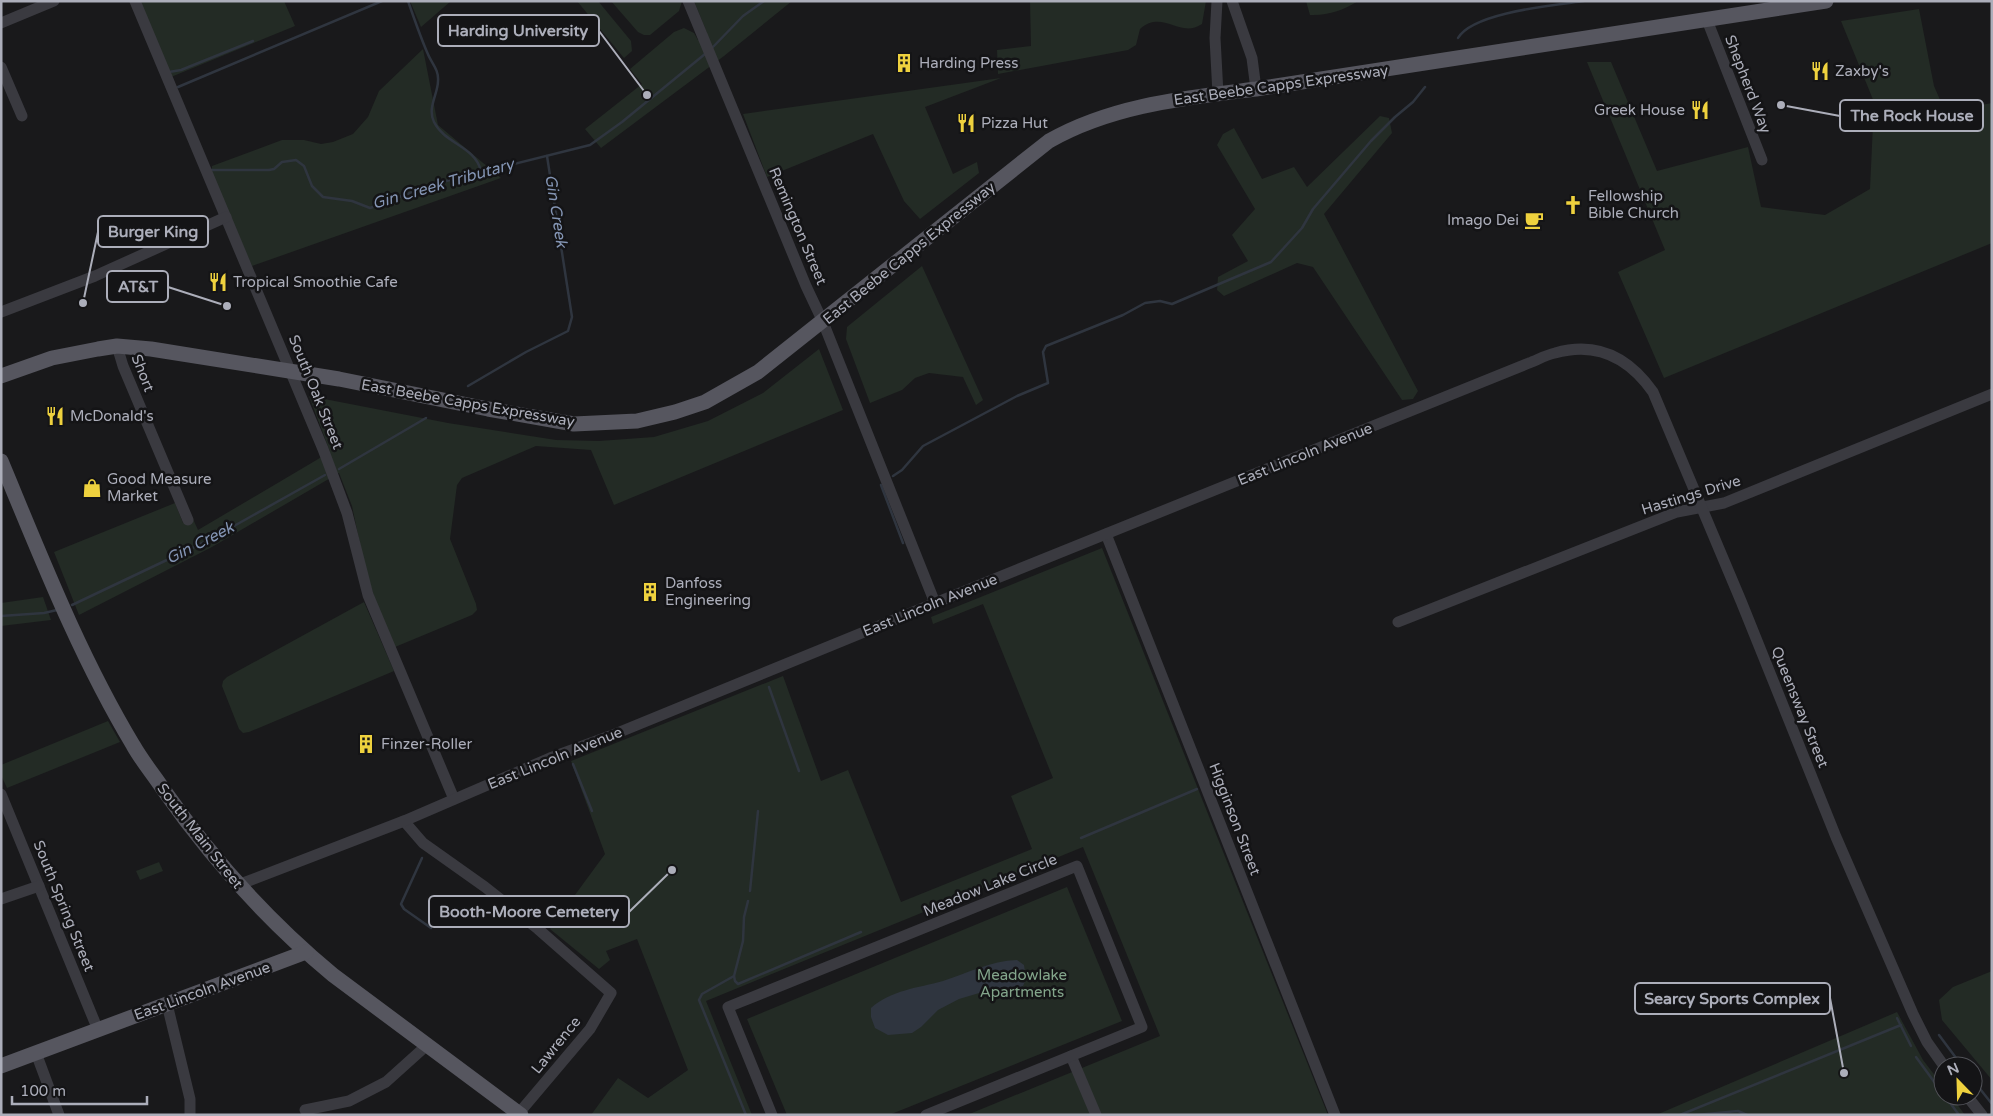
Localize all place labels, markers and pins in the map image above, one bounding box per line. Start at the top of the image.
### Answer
callout: Harding University [438,15,599,46]
building icon: Harding Press [893,52,915,74]
place label: Harding Press [919,54,1018,72]
restaurant icon: Zaxby's [1809,60,1831,82]
place label: Zaxby's [1835,62,1889,80]
restaurant icon: Greek House [1689,99,1711,121]
callout: The Rock House [1840,100,1983,131]
place label: Greek House [1594,101,1685,119]
restaurant icon: Pizza Hut [955,112,977,134]
place label: Pizza Hut [981,114,1048,132]
place label: Fellowship Bible Church [1588,187,1679,222]
church icon: Fellowship Bible Church [1562,194,1584,216]
cafe icon: Imago Dei [1523,209,1545,231]
place label: Imago Dei [1447,211,1519,229]
callout: Burger King [98,216,208,247]
callout: AT&T [107,271,168,302]
restaurant icon: Tropical Smoothie Cafe [207,271,229,293]
place label: Tropical Smoothie Cafe [233,273,398,291]
restaurant icon: McDonald's [44,405,66,427]
place label: McDonald's [70,407,154,425]
place label: Good Measure Market [107,470,212,505]
shop icon: Good Measure Market [81,477,103,499]
place label: Danfoss Engineering [665,574,751,609]
building icon: Danfoss Engineering [639,581,661,603]
building icon: Finzer-Roller [355,733,377,755]
place label: Finzer-Roller [381,735,472,753]
callout: Booth-Moore Cemetery [429,896,629,927]
callout: Searcy Sports Complex [1635,983,1830,1014]

